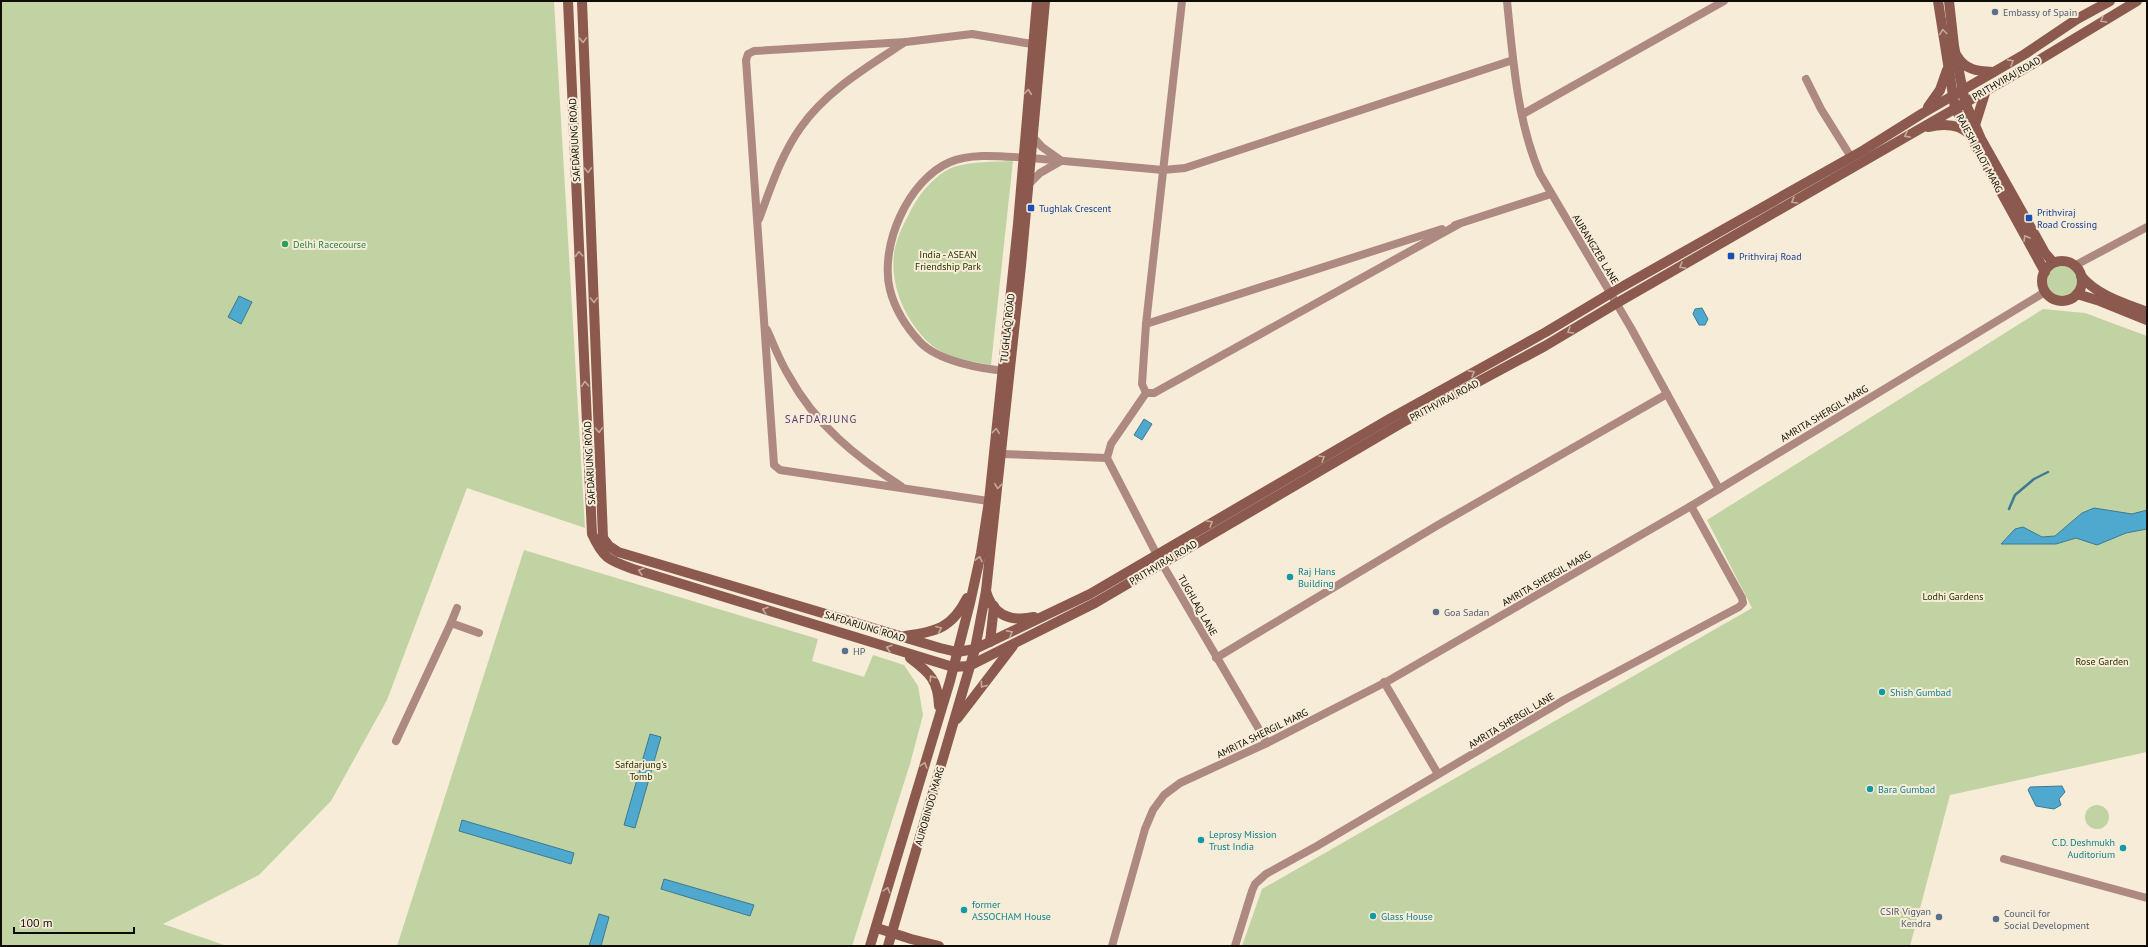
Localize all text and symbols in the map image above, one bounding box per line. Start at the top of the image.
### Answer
place label: Embassy of Spain [2003,6,2077,19]
marker: Embassy of Spain [1990,7,2000,17]
one-way arrow [2100,16,2107,23]
one-way arrow [1939,29,1948,35]
one-way arrow [579,37,587,43]
street label: PRITHVIRAJ ROAD [1970,54,2043,103]
one-way arrow [2006,60,2014,67]
one-way arrow [1023,89,1032,95]
street label: SAFDARJUNG ROAD [566,98,583,182]
street label: RAJESH PILOT MARG [1953,112,2006,195]
one-way arrow [1903,131,1911,138]
one-way arrow [584,167,593,173]
one-way arrow [1791,196,1798,203]
place label: Tughlak Crescent [1039,202,1112,215]
marker: Tughlak Crescent [1026,203,1036,213]
place label: Prithviraj Road Crossing [2037,206,2097,231]
street label: AURANGZEB LANE [1570,212,1622,287]
marker: Prithviraj Road Crossing [2024,213,2034,223]
one-way arrow [2023,235,2030,242]
place label: Delhi Racecourse [293,238,366,251]
marker: Delhi Racecourse [280,239,290,249]
park label: India - ASEAN Friendship Park [915,248,981,273]
place label: Prithviraj Road [1739,250,1802,263]
one-way arrow [575,251,584,257]
marker: Prithviraj Road [1726,251,1736,261]
one-way arrow [1679,262,1686,269]
street label: TUGHLAQ ROAD [997,293,1018,363]
one-way arrow [589,297,598,303]
one-way arrow [1567,327,1574,334]
one-way arrow [1468,371,1475,378]
street label: PRITHVIRAJ ROAD [1407,377,1481,424]
one-way arrow [581,381,590,387]
street label: AMRITA SHERGIL MARG [1778,382,1871,445]
district label: SAFDARJUNG [785,412,857,426]
street label: SAFDARJUNG ROAD [581,421,598,505]
one-way arrow [595,427,603,433]
one-way arrow [991,428,1000,434]
one-way arrow [1318,455,1325,462]
one-way arrow [994,483,1003,489]
one-way arrow [1206,521,1213,528]
street label: PRITHVIRAJ ROAD [1127,537,1200,588]
street label: AMRITA SHERGIL MARG [1500,548,1593,609]
one-way arrow [975,556,983,563]
place label: Raj Hans Building [1298,565,1336,590]
one-way arrow [637,567,644,576]
street label: TUGHLAQ LANE [1175,572,1220,638]
marker: Raj Hans Building [1285,572,1295,582]
park label: Lodhi Gardens [1923,590,1983,603]
one-way arrow [761,606,768,615]
place label: Goa Sadan [1444,606,1489,619]
marker: Goa Sadan [1431,607,1441,617]
street label: SAFDARJUNG ROAD [823,608,907,645]
one-way arrow [935,625,942,633]
one-way arrow [1006,631,1013,638]
one-way arrow [886,644,893,653]
place label: HP [853,645,866,658]
marker: HP [840,646,850,656]
park label: Rose Garden [2075,655,2129,668]
one-way arrow [929,675,936,682]
one-way arrow [981,680,988,687]
place label: Shish Gumbad [1890,686,1951,699]
marker: Shish Gumbad [1877,687,1887,697]
street label: AMRITA SHERGIL LANE [1466,690,1557,751]
street label: AMRITA SHERGIL MARG [1214,706,1310,761]
park label: Safdarjung's Tomb [615,758,667,783]
one-way arrow [919,762,928,769]
street label: AUROBINDO MARG [912,765,947,847]
place label: Bara Gumbad [1878,783,1935,796]
marker: Bara Gumbad [1865,784,1875,794]
place label: Leprosy Mission Trust India [1209,828,1277,853]
marker: Leprosy Mission Trust India [1196,835,1206,845]
place label: C.D. Deshmukh Auditorium [2052,836,2115,861]
marker: C.D. Deshmukh Auditorium [2118,843,2128,853]
one-way arrow [882,887,891,894]
place label: former ASSOCHAM House [972,898,1051,923]
marker: former ASSOCHAM House [959,905,969,915]
place label: CSIR Vigyan Kendra [1880,905,1931,930]
place label: Council for Social Development [2004,907,2090,932]
scale bar [14,909,134,935]
place label: Glass House [1381,910,1433,923]
marker: Glass House [1368,911,1378,921]
marker: CSIR Vigyan Kendra [1934,912,1944,922]
marker: Council for Social Development [1991,914,2001,924]
text: 100 m [20,915,53,930]

